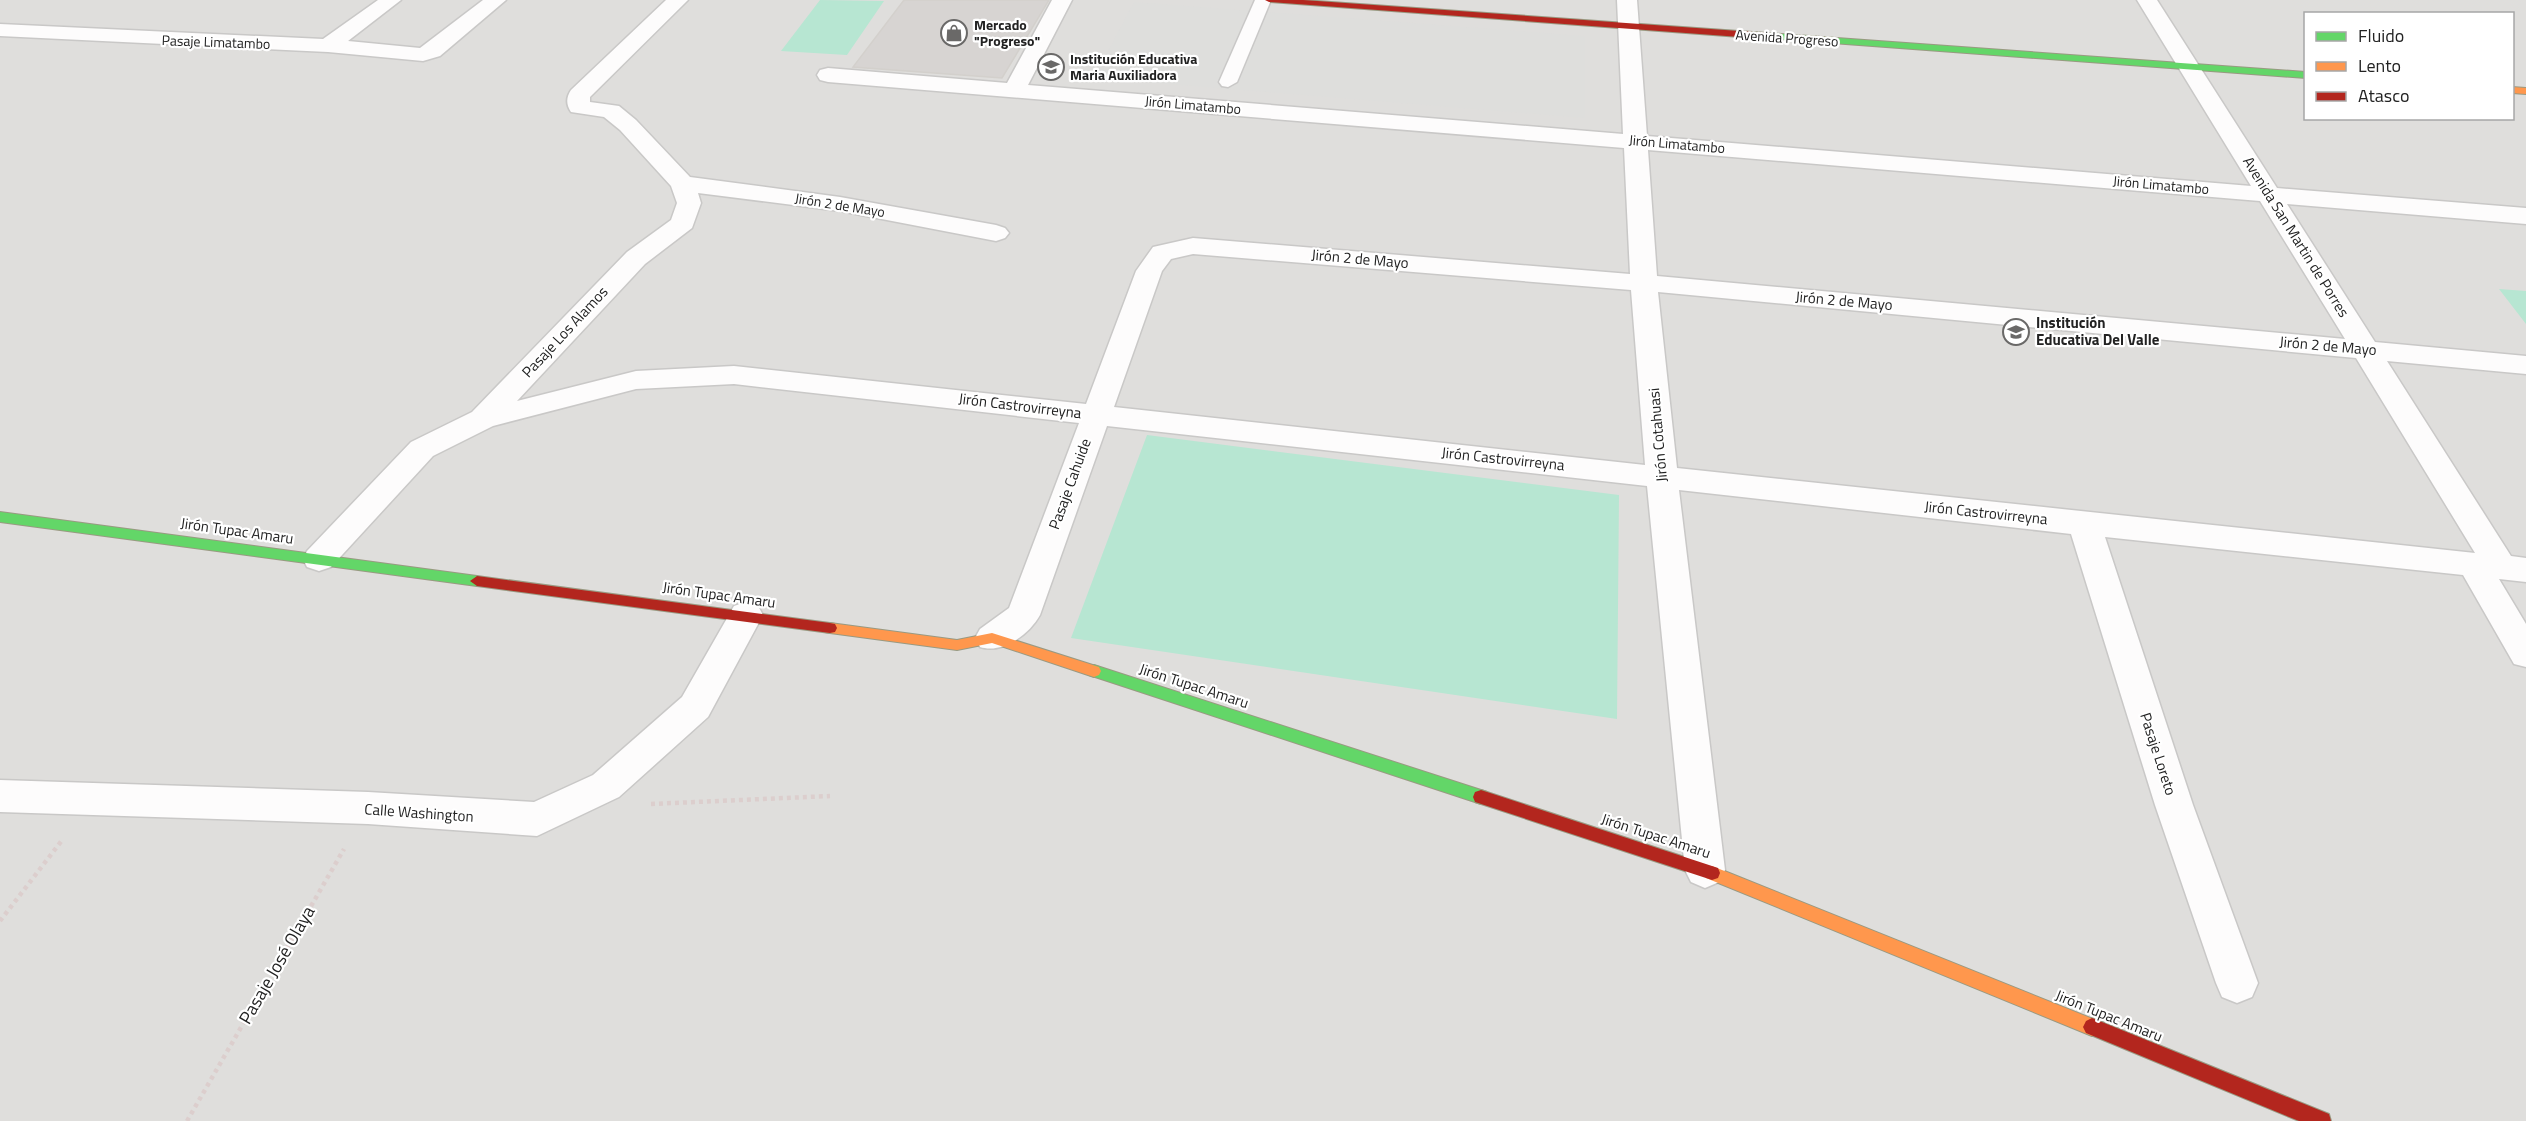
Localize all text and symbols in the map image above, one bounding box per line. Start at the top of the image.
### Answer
legend [2304,12,2514,120]
place label: Mercado "Progreso" [974,14,1040,51]
shop icon: Mercado "Progreso" [939,18,969,48]
text: Fluido [2358,22,2404,49]
street label: Avenida Progreso [1735,23,1839,52]
street label: Pasaje Limatambo [161,29,271,54]
place label: Institución Educativa Maria Auxiliadora [1070,48,1197,85]
school or university icon: Institución Educativa Maria Auxiliadora [1036,52,1066,82]
text: Lento [2358,52,2401,79]
text: Atasco [2358,82,2409,109]
street label: Jirón Limatambo [1144,90,1242,119]
street label: Jirón Limatambo [1628,129,1726,158]
street label: Avenida San Martin de Porres [2237,152,2355,322]
street label: Jirón Limatambo [2112,170,2210,199]
street label: Jirón 2 de Mayo [793,187,887,222]
street label: Jirón 2 de Mayo [1310,243,1410,274]
street label: Pasaje Los Alamos [516,281,613,383]
street label: Jirón 2 de Mayo [1794,285,1894,316]
place label: Institución Educativa Del Valle [2036,311,2160,351]
school or university icon: Institución Educativa Del Valle [2001,317,2031,347]
street label: Jirón 2 de Mayo [2278,330,2378,361]
street label: Jirón Castrovirreyna [957,387,1083,425]
street label: Jirón Cotahuasi [1642,387,1673,483]
street label: Pasaje Cahuide [1042,435,1097,533]
street label: Jirón Castrovirreyna [1440,441,1566,476]
street label: Jirón Castrovirreyna [1923,495,2049,530]
street label: Jirón Tupac Amaru [179,511,295,550]
street label: Jirón Tupac Amaru [661,575,777,614]
street label: Jirón Tupac Amaru [1136,657,1252,714]
street label: Pasaje Loreto [2134,710,2183,798]
street label: Calle Washington [364,797,474,828]
street label: Jirón Tupac Amaru [1598,807,1714,864]
street label: Pasaje José Olaya [232,901,321,1029]
street label: Jirón Tupac Amaru [2052,984,2166,1048]

